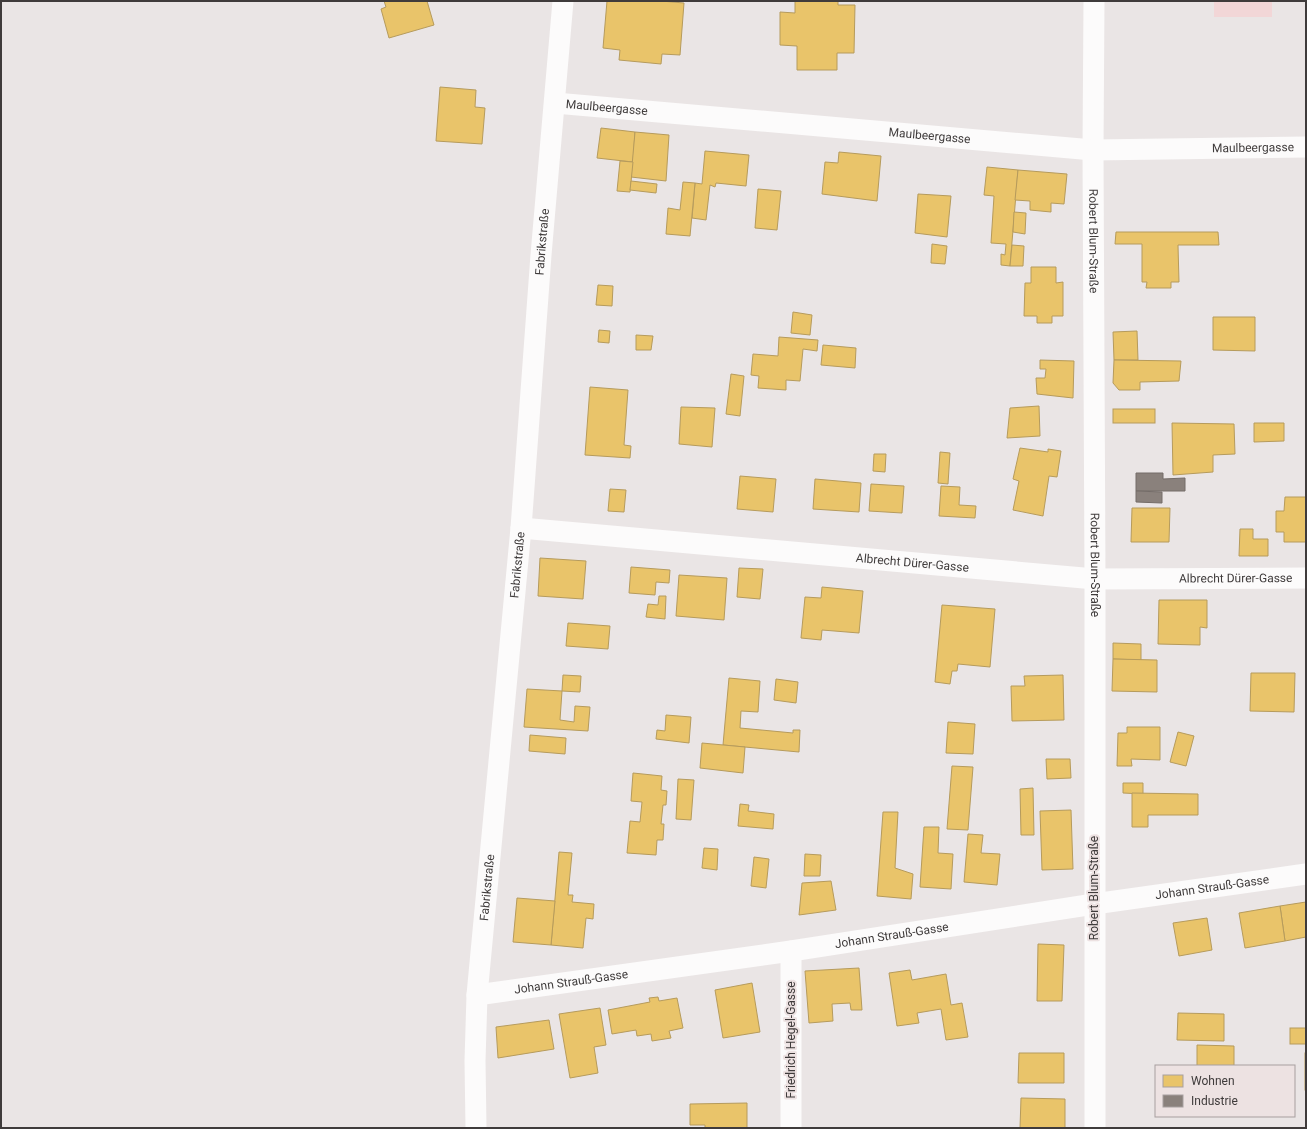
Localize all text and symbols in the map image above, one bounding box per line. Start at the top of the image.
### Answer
street label: Maulbeergasse [565,97,648,118]
street label: Maulbeergasse [888,125,971,146]
street label: Maulbeergasse [1212,140,1294,155]
street label: Robert Blum-Straße [1086,189,1101,293]
street label: Fabrikstraße [533,208,552,276]
street label: Robert Blum-Straße [1088,513,1102,617]
street label: Fabrikstraße [507,531,528,599]
street label: Albrecht Dürer-Gasse [855,551,970,575]
street label: Albrecht Dürer-Gasse [1179,571,1292,586]
street label: Robert Blum-Straße [1087,836,1101,940]
street label: Fabrikstraße [477,854,497,921]
street label: Johann Strauß-Gasse [1154,872,1270,902]
street label: Johann Strauß-Gasse [834,920,950,951]
street label: Johann Strauß-Gasse [513,967,629,997]
street label: Friedrich Hegel-Gasse [784,981,798,1099]
legend [1155,1065,1295,1117]
text: Wohnen [1191,1074,1235,1088]
text: Industrie [1191,1094,1238,1108]

